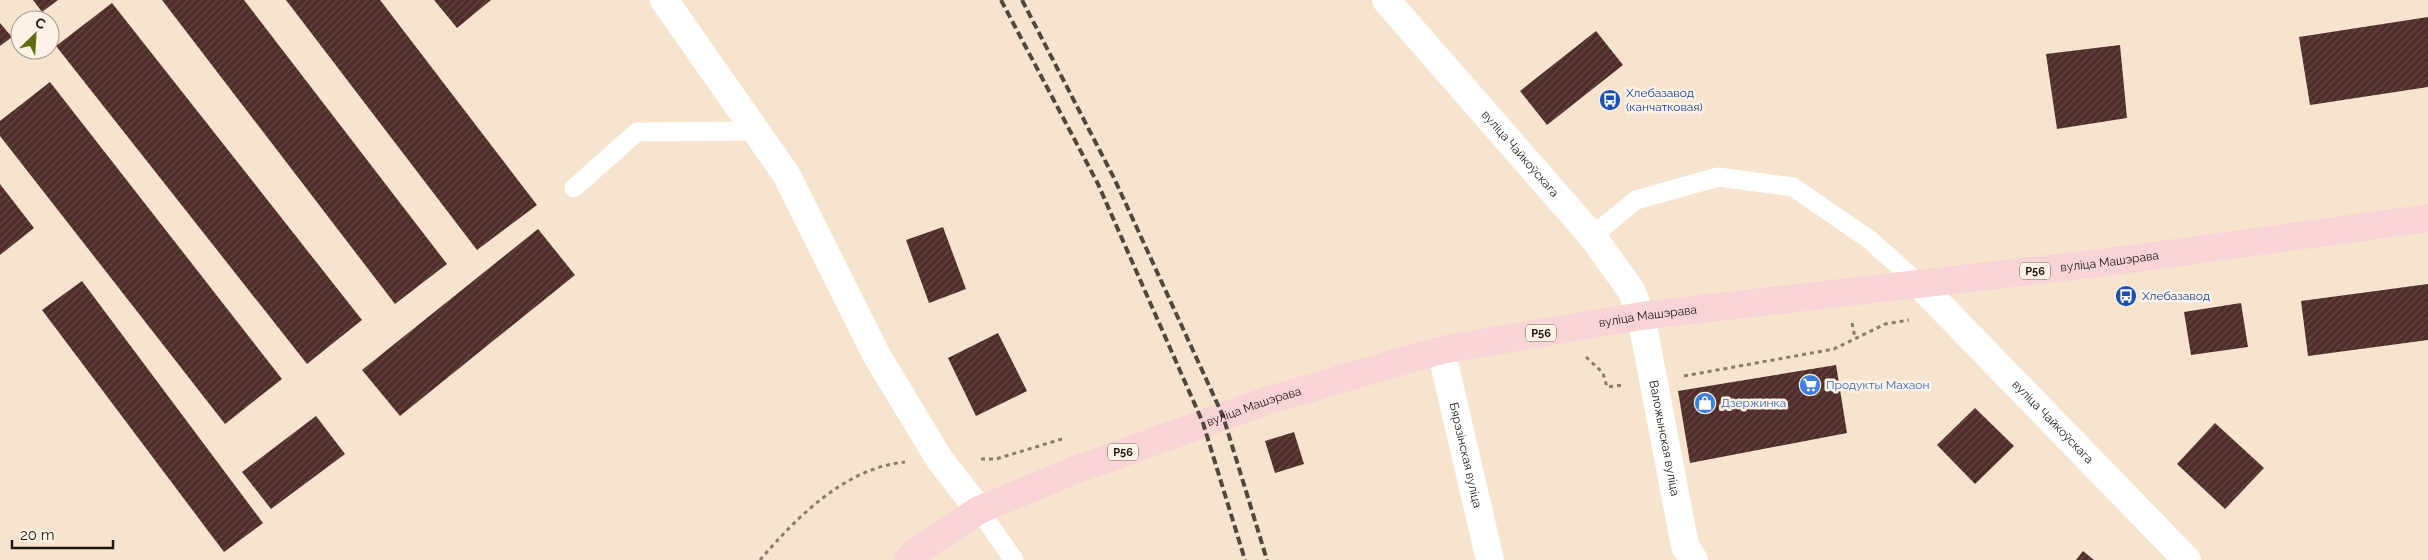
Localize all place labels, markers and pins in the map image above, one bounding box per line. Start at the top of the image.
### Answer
place label: Хлебазавод (канчатковая) [1626,86,1703,114]
bus stop icon: Хлебазавод (канчатковая) [1598,88,1622,112]
bus stop icon: Хлебазавод [2114,284,2138,308]
place label: Хлебазавод [2142,289,2210,303]
supermarket icon: Продукты Махаон [1798,373,1822,397]
place label: Продукты Махаон [1826,378,1929,392]
shop icon: Дзержинка [1693,391,1717,415]
place label: Дзержинка [1721,396,1786,410]

